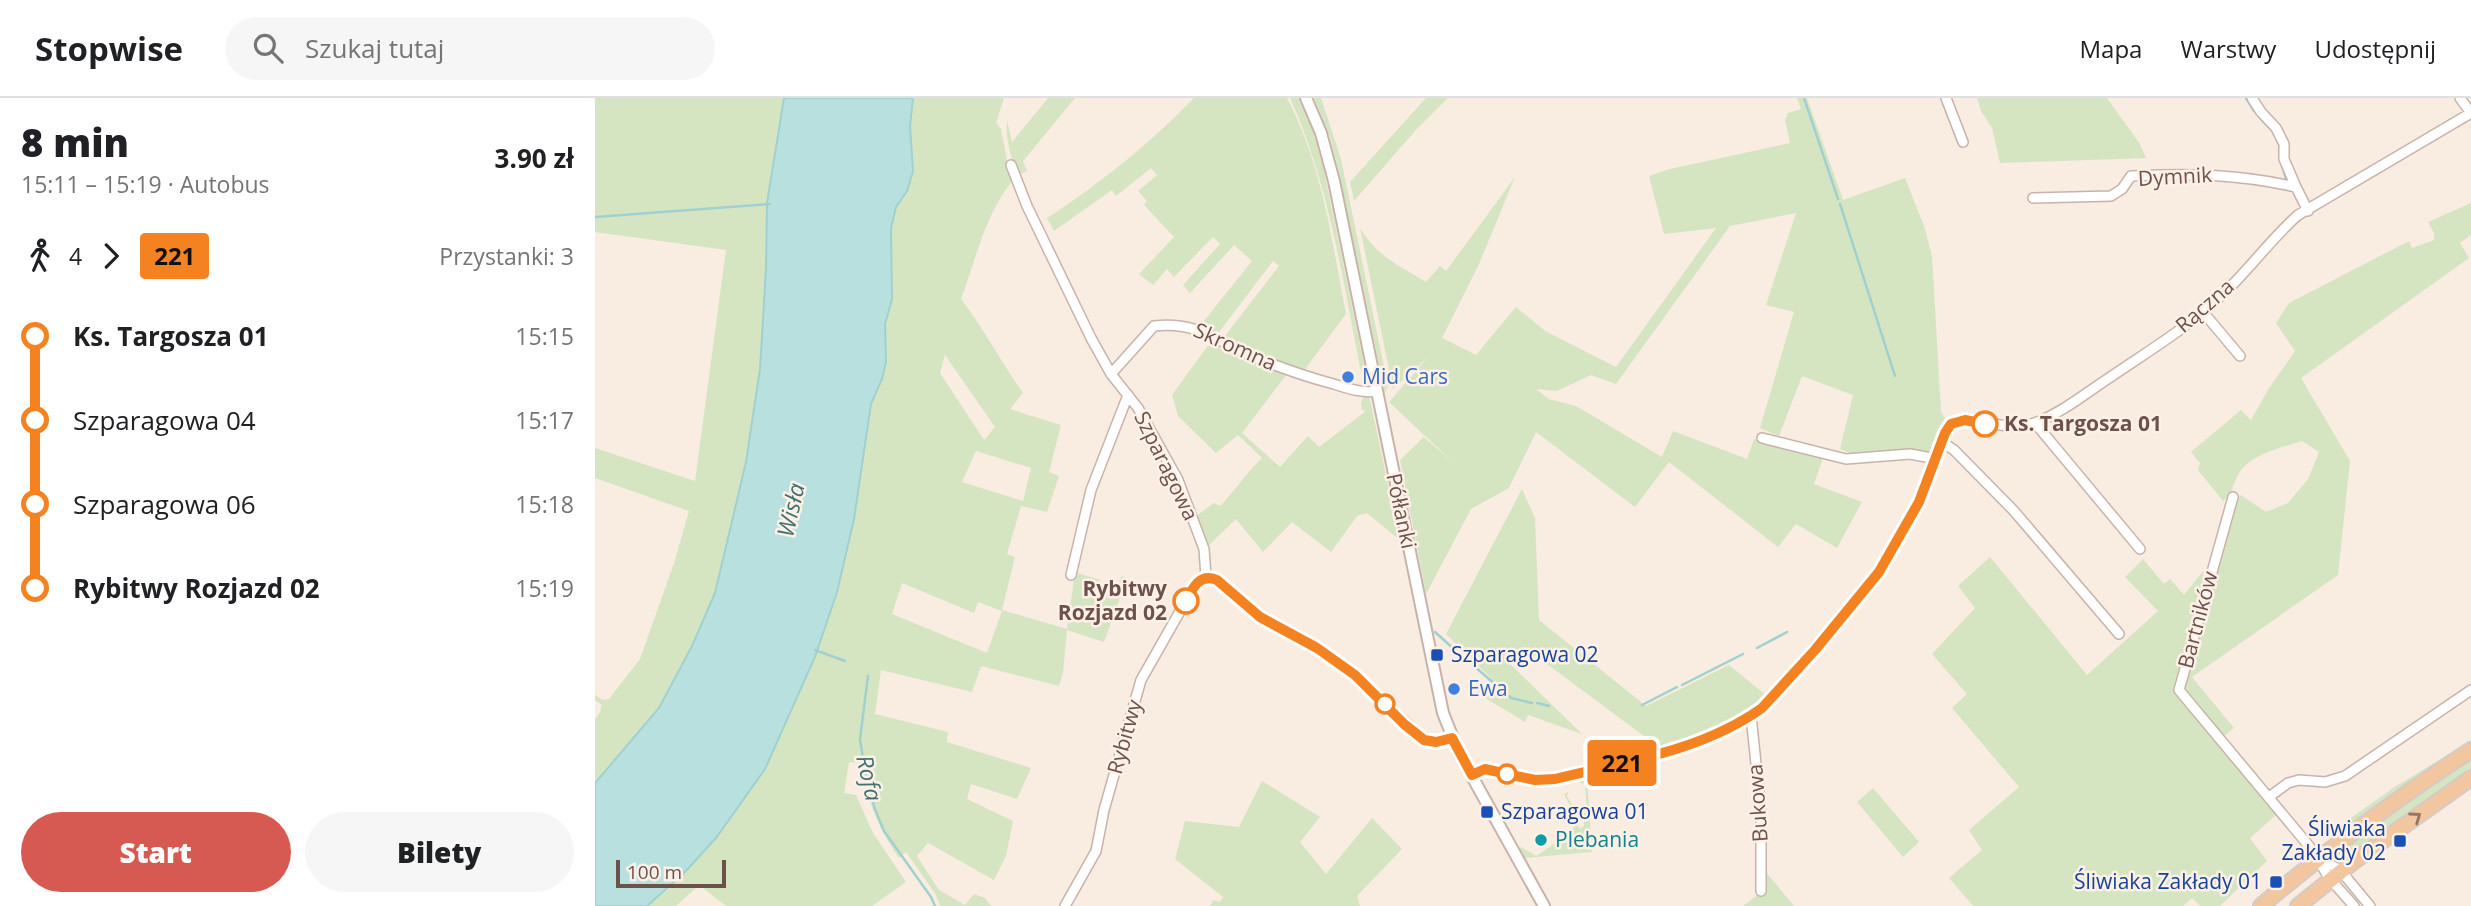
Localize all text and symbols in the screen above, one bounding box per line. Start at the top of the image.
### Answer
search box [225,17,715,80]
text: Stopwise [35,26,183,71]
icon: search [249,29,287,67]
text: Szukaj tutaj [305,30,444,66]
text: Mapa [2080,32,2142,65]
text: Warstwy [2180,32,2276,65]
text: Udostępnij [2314,32,2436,65]
text: 8 min [21,116,129,168]
text: 3.90 zł [495,140,574,176]
street label: Dymnik [2137,160,2213,192]
text: 15:11 – 15:19 · Autobus [21,168,270,200]
icon: walk [21,237,59,275]
icon: forward [92,237,130,275]
text: 221 [154,239,195,272]
text: 4 [69,240,82,272]
text: Przystanki: 3 [439,240,574,272]
street label: Rączna [2169,272,2240,338]
street label: Skromna [1190,315,1281,377]
text: Ks. Targosza 01 [73,318,269,354]
text: 15:15 [515,320,574,352]
place label: Mid Cars [1362,362,1448,390]
marker: Mid Cars [1340,369,1356,385]
text: Szparagowa 04 [73,402,256,438]
text: 15:17 [515,404,574,436]
street label: Szparagowa [1128,406,1205,525]
place label: Ks. Targosza 01 [2004,409,2162,437]
marker: Ks. Targosza 01 [1972,411,1998,437]
street label: Półłanki [1380,470,1424,551]
water label: Wisła [768,480,812,540]
text: Szparagowa 06 [73,486,256,522]
text: 15:18 [515,488,574,520]
street label: Bartników [2171,567,2224,671]
text: Rybitwy Rozjazd 02 [73,570,320,606]
text: 15:19 [515,572,574,604]
place label: Rybitwy Rozjazd 02 [1058,574,1167,626]
marker: Rybitwy Rozjazd 02 [1173,588,1199,614]
place label: Szparagowa 02 [1451,640,1599,668]
marker: Szparagowa 02 [1429,647,1445,663]
place label: Ewa [1468,674,1508,702]
marker: Ewa [1446,681,1462,697]
unlabelled marker [1375,694,1395,714]
street label: Rybitwy [1100,696,1148,777]
line badge: 221 [1582,740,1662,786]
text: 221 [1601,746,1643,779]
water label: Rofa [849,752,891,804]
street label: Bukowa [1740,763,1774,843]
unlabelled marker [1497,764,1517,784]
place label: Szparagowa 01 [1501,797,1649,825]
marker: Szparagowa 01 [1479,804,1495,820]
button: Start [21,812,291,892]
button: Bilety [305,812,574,892]
one-way arrow [2408,813,2421,825]
place label: Śliwiaka Zakłady 02 [2281,814,2386,866]
place label: Plebania [1555,825,1639,853]
marker: Plebania [1533,832,1549,848]
marker: Śliwiaka Zakłady 02 [2392,833,2408,849]
scale bar [616,857,726,889]
text: 100 m [627,859,682,885]
place label: Śliwiaka Zakłady 01 [2074,867,2262,895]
marker: Śliwiaka Zakłady 01 [2268,874,2284,890]

